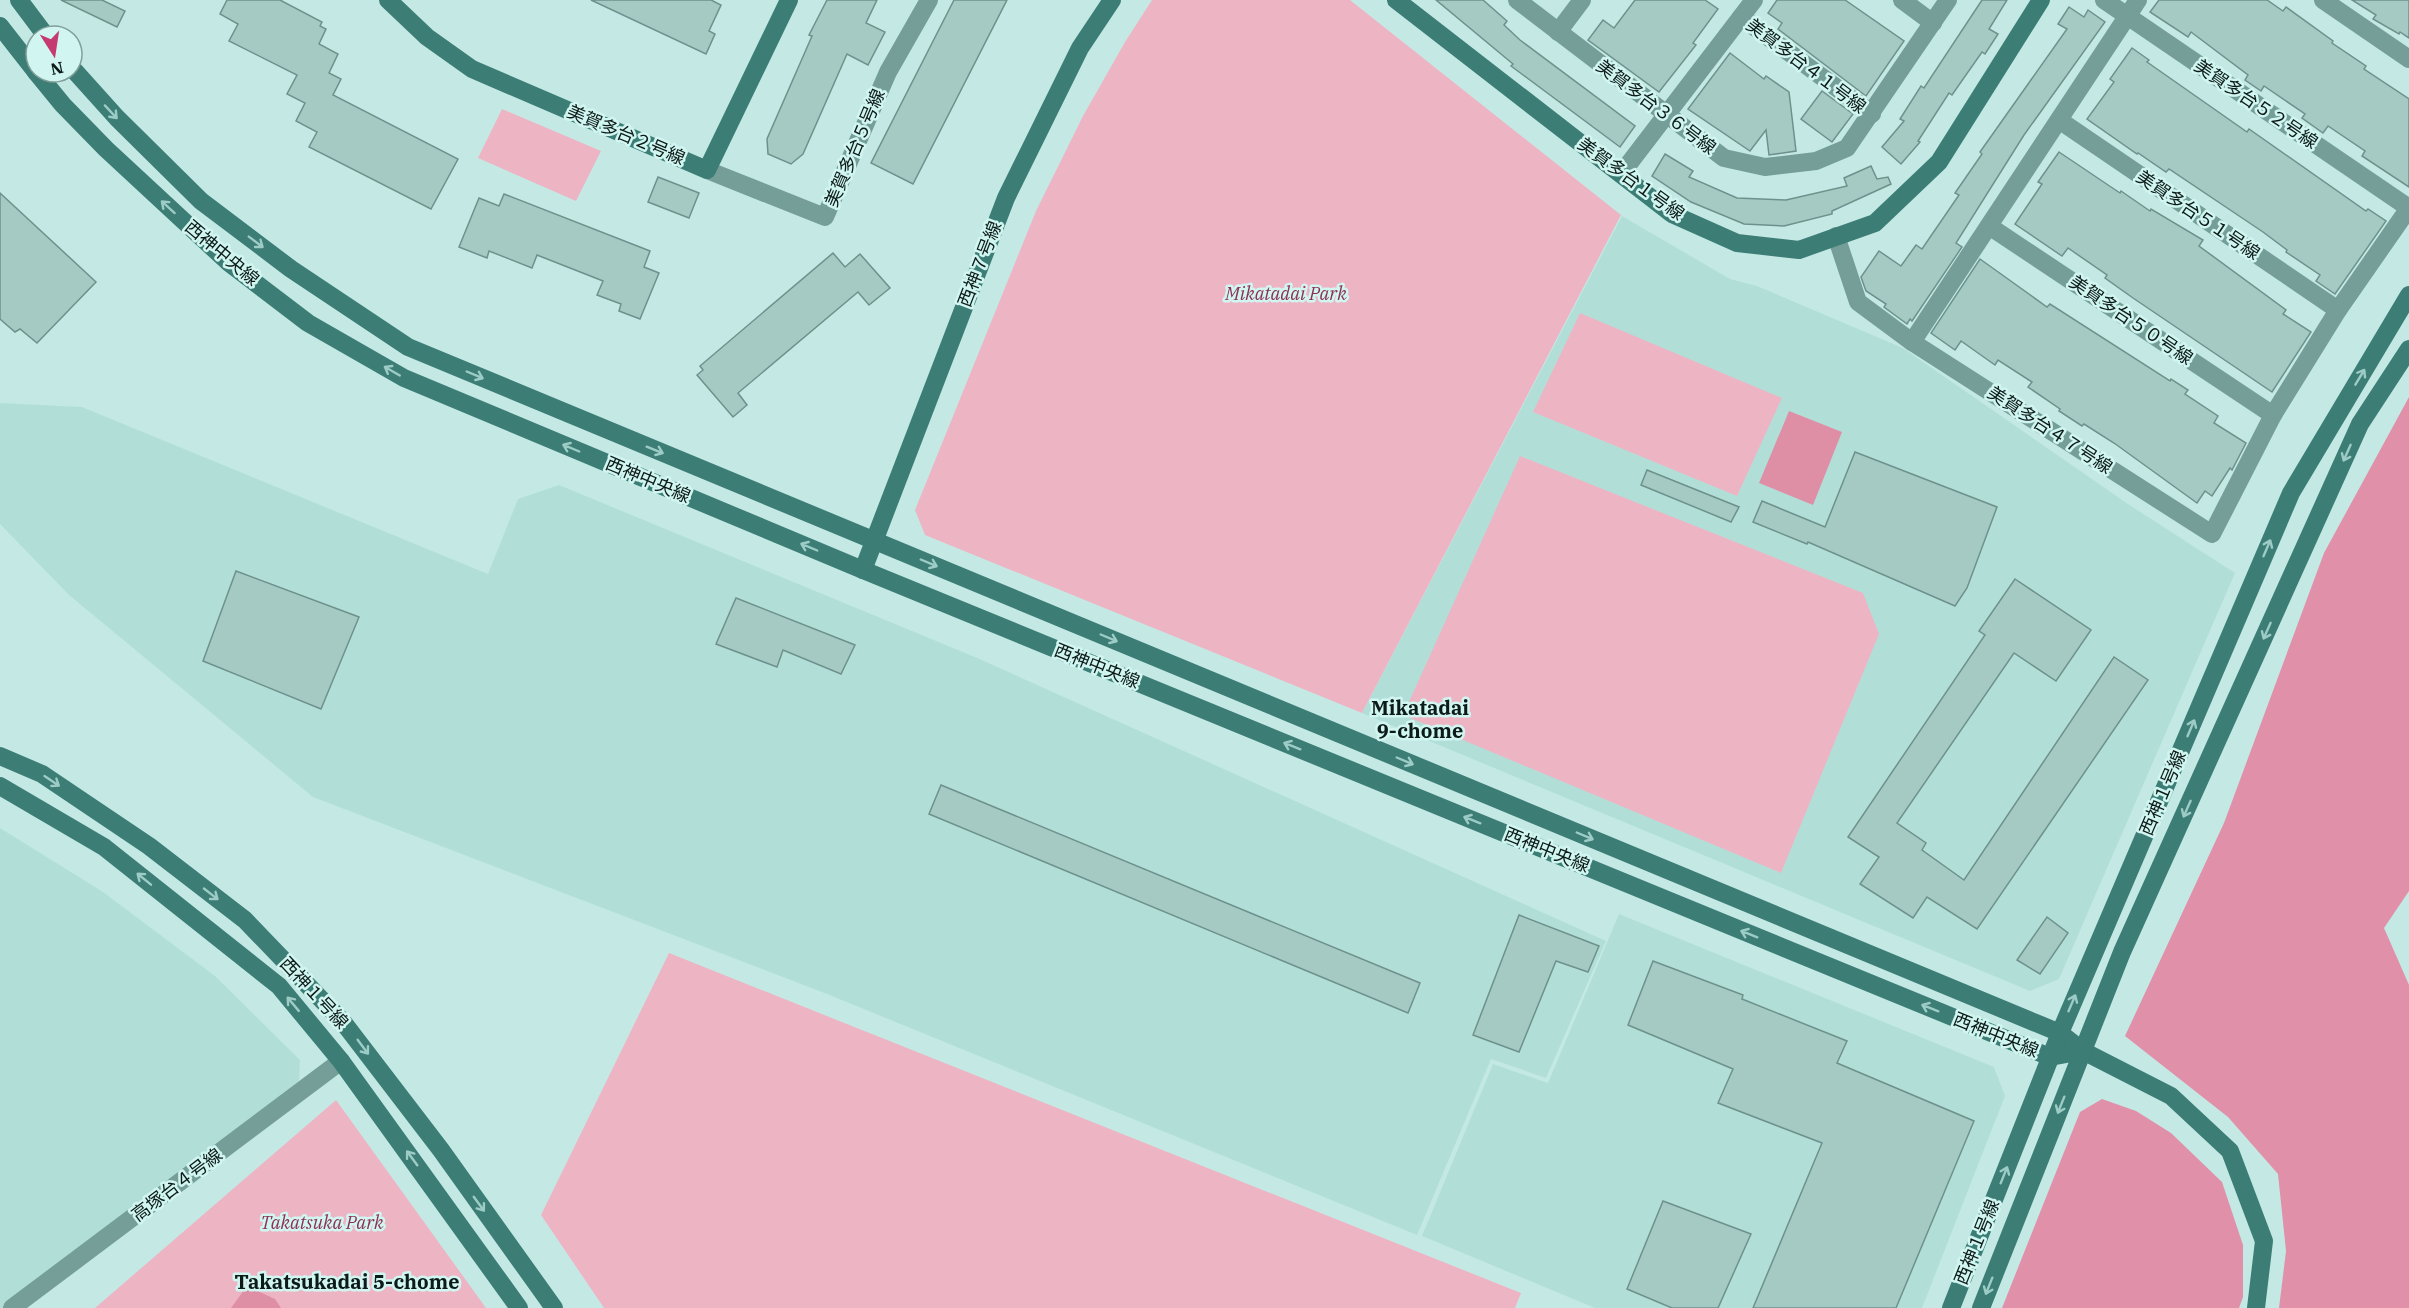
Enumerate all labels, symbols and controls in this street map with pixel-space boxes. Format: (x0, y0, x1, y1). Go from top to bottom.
street label: 美賀多台４１号線 (1742, 13, 1871, 118)
north arrow (24, 24, 84, 84)
street label: 美賀多台３６号線 (1592, 54, 1721, 159)
street label: 美賀多台５２号線 (2190, 54, 2322, 153)
text: N (49, 58, 65, 80)
street label: 美賀多台５号線 (819, 85, 890, 210)
street label: 美賀多台２号線 (564, 99, 689, 170)
one-way arrow (104, 104, 118, 119)
street label: 美賀多台１号線 (1574, 132, 1689, 225)
street label: 美賀多台５１号線 (2132, 165, 2264, 264)
one-way arrow (160, 200, 175, 214)
street label: 西神中央線 (180, 215, 264, 290)
street label: 西神７号線 (953, 218, 1006, 310)
one-way arrow (247, 236, 263, 248)
street label: 美賀多台５０号線 (2065, 270, 2197, 369)
park label: Mikatadai Park (1224, 282, 1347, 305)
one-way arrow (384, 365, 401, 377)
one-way arrow (2354, 369, 2366, 386)
one-way arrow (466, 370, 484, 381)
street label: 美賀多台４７号線 (1984, 381, 2117, 478)
one-way arrow (563, 442, 581, 453)
one-way arrow (2341, 444, 2352, 462)
one-way arrow (646, 445, 664, 456)
street label: 西神中央線 (602, 451, 694, 508)
one-way arrow (2262, 540, 2274, 558)
one-way arrow (801, 541, 819, 552)
one-way arrow (919, 558, 937, 569)
one-way arrow (2260, 621, 2272, 639)
one-way arrow (1099, 633, 1117, 644)
street label: 西神中央線 (1051, 638, 1143, 693)
district label: Mikatadai 9-chome (1371, 694, 1469, 744)
one-way arrow (2185, 719, 2197, 737)
one-way arrow (1283, 740, 1301, 751)
street label: 西神１号線 (2134, 747, 2191, 839)
one-way arrow (1395, 756, 1414, 767)
one-way arrow (44, 775, 60, 787)
one-way arrow (2180, 799, 2192, 817)
one-way arrow (1463, 814, 1482, 825)
street label: 西神中央線 (1501, 822, 1593, 877)
one-way arrow (1576, 831, 1594, 842)
one-way arrow (136, 872, 152, 885)
one-way arrow (203, 888, 219, 901)
one-way arrow (1741, 928, 1759, 939)
street label: 西神１号線 (275, 952, 353, 1033)
one-way arrow (2067, 995, 2079, 1013)
one-way arrow (287, 996, 300, 1012)
one-way arrow (1921, 1002, 1939, 1013)
street label: 西神中央線 (1950, 1007, 2042, 1062)
one-way arrow (356, 1039, 369, 1055)
one-way arrow (2055, 1095, 2066, 1114)
street label: 高塚台４号線 (127, 1143, 227, 1226)
one-way arrow (405, 1151, 418, 1167)
one-way arrow (1999, 1167, 2010, 1185)
one-way arrow (473, 1195, 485, 1211)
street label: 西神１号線 (1949, 1196, 2004, 1288)
park label: Takatsuka Park (260, 1211, 384, 1234)
district label: Takatsukadai 5-chome (235, 1268, 459, 1295)
one-way arrow (1983, 1276, 1994, 1295)

